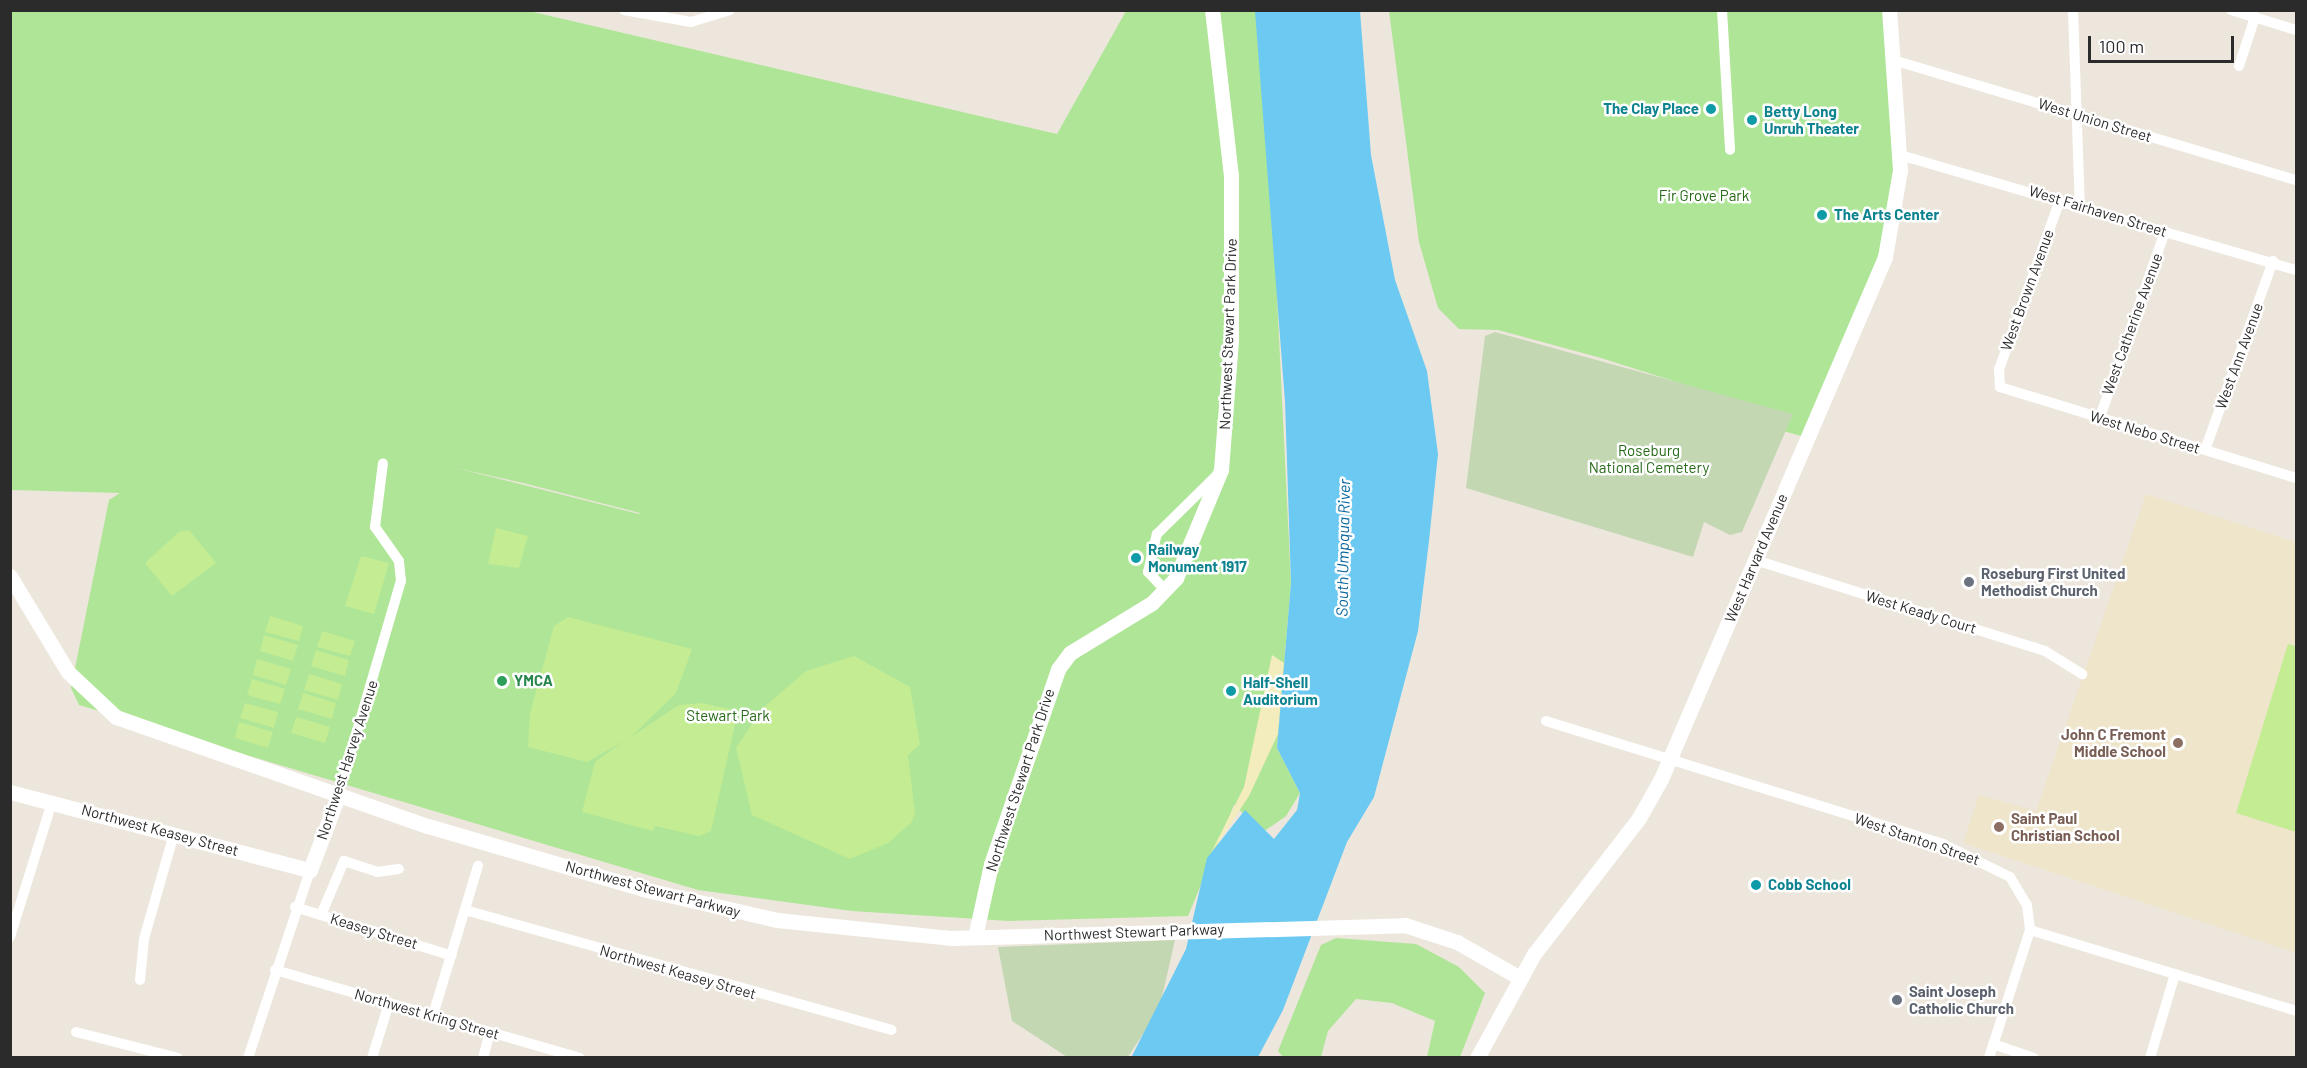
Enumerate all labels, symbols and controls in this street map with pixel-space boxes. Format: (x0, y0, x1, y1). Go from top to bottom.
scale bar (2091, 24, 2236, 62)
text: 100 m (2099, 35, 2144, 57)
street label: West Union Street (2036, 94, 2154, 146)
place label: The Clay Place (1603, 100, 1699, 118)
marker: The Clay Place (1704, 102, 1718, 116)
place label: Betty Long Unruh Theater (1764, 102, 1859, 137)
marker: Betty Long Unruh Theater (1745, 113, 1759, 127)
street label: West Fairhaven Street (2027, 181, 2169, 241)
park label: Fir Grove Park (1659, 187, 1749, 205)
place label: The Arts Center (1834, 206, 1939, 224)
marker: The Arts Center (1815, 208, 1829, 222)
street label: West Brown Avenue (1997, 227, 2057, 353)
street label: Northwest Stewart Park Drive (1216, 238, 1240, 430)
street label: West Catherine Avenue (2098, 250, 2166, 398)
street label: West Ann Avenue (2211, 300, 2267, 412)
street label: West Nebo Street (2088, 407, 2202, 457)
park label: Roseburg National Cemetery (1589, 441, 1709, 476)
water label: South Umpqua River (1332, 479, 1354, 617)
street label: West Harvard Avenue (1721, 491, 1791, 625)
place label: Railway Monument 1917 (1148, 540, 1247, 575)
marker: Railway Monument 1917 (1129, 551, 1143, 565)
place label: Roseburg First United Methodist Church (1981, 564, 2125, 599)
marker: Roseburg First United Methodist Church (1962, 575, 1976, 589)
street label: West Keady Court (1863, 587, 1979, 637)
place label: YMCA (514, 672, 553, 690)
place label: Half-Shell Auditorium (1243, 673, 1318, 708)
marker: YMCA (495, 674, 509, 688)
street label: Northwest Harvey Avenue (313, 678, 381, 842)
marker: Half-Shell Auditorium (1224, 684, 1238, 698)
street label: Northwest Stewart Park Drive (982, 686, 1058, 874)
park label: Stewart Park (686, 707, 770, 725)
place label: John C Fremont Middle School (2061, 725, 2166, 760)
marker: John C Fremont Middle School (2171, 736, 2185, 750)
street label: Northwest Keasey Street (79, 800, 241, 860)
street label: West Stanton Street (1852, 809, 1982, 869)
place label: Saint Paul Christian School (2011, 809, 2120, 844)
marker: Saint Paul Christian School (1992, 820, 2006, 834)
street label: Northwest Stewart Parkway (564, 857, 742, 921)
place label: Cobb School (1768, 876, 1851, 894)
marker: Cobb School (1749, 878, 1763, 892)
street label: Keasey Street (328, 909, 420, 953)
street label: Northwest Stewart Parkway (1044, 920, 1224, 944)
street label: Northwest Keasey Street (598, 941, 758, 1003)
place label: Saint Joseph Catholic Church (1909, 982, 2014, 1017)
street label: Northwest Kring Street (352, 985, 502, 1043)
marker: Saint Joseph Catholic Church (1890, 993, 1904, 1007)

